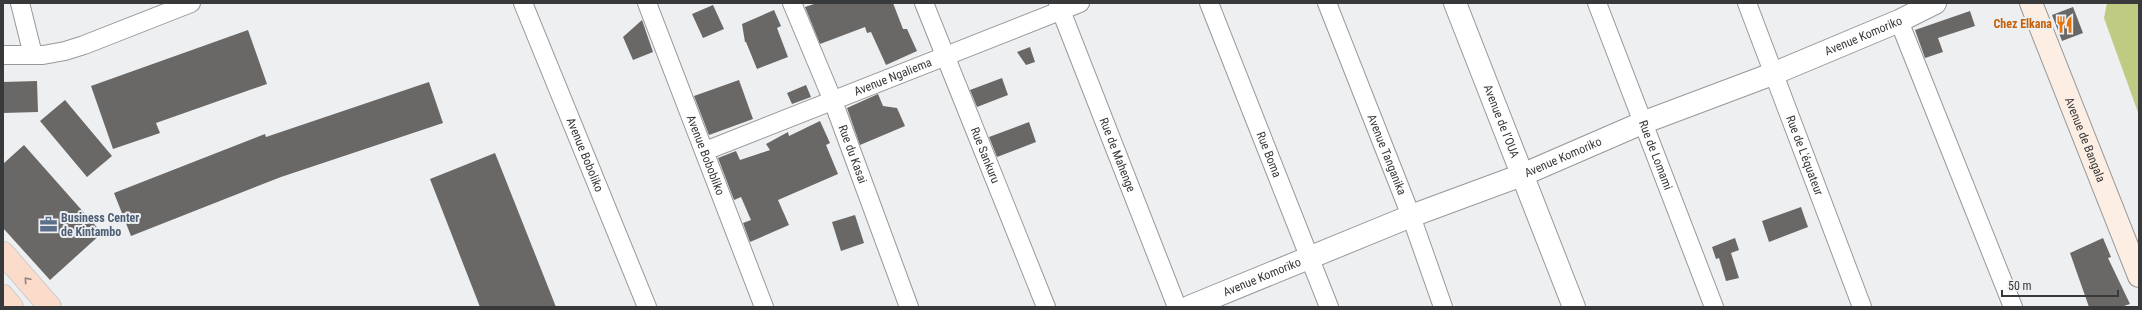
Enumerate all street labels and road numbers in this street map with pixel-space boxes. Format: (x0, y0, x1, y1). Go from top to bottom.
street label: Avenue Komoriko (1823, 13, 1904, 58)
street label: Avenue Ngaliema (852, 55, 934, 98)
street label: Avenue de l’OUA (1481, 83, 1522, 160)
street label: Avenue de Bangala (2062, 95, 2108, 184)
street label: Avenue Tanganika (1365, 112, 1409, 197)
street label: Avenue Bobobliko (684, 113, 727, 197)
street label: Rue de L'équateur (1783, 114, 1826, 198)
street label: Avenue Boboliko (564, 116, 606, 194)
street label: Rue de Mahenge (1097, 116, 1138, 194)
street label: Rue de Lomami (1636, 118, 1675, 192)
street label: Rue du Kasai (835, 123, 870, 185)
street label: Rue Sankuru (968, 125, 1003, 185)
street label: Rue Boma (1254, 130, 1284, 180)
street label: Avenue Komoriko (1522, 134, 1604, 180)
street label: Avenue Komoriko (1221, 255, 1303, 299)

